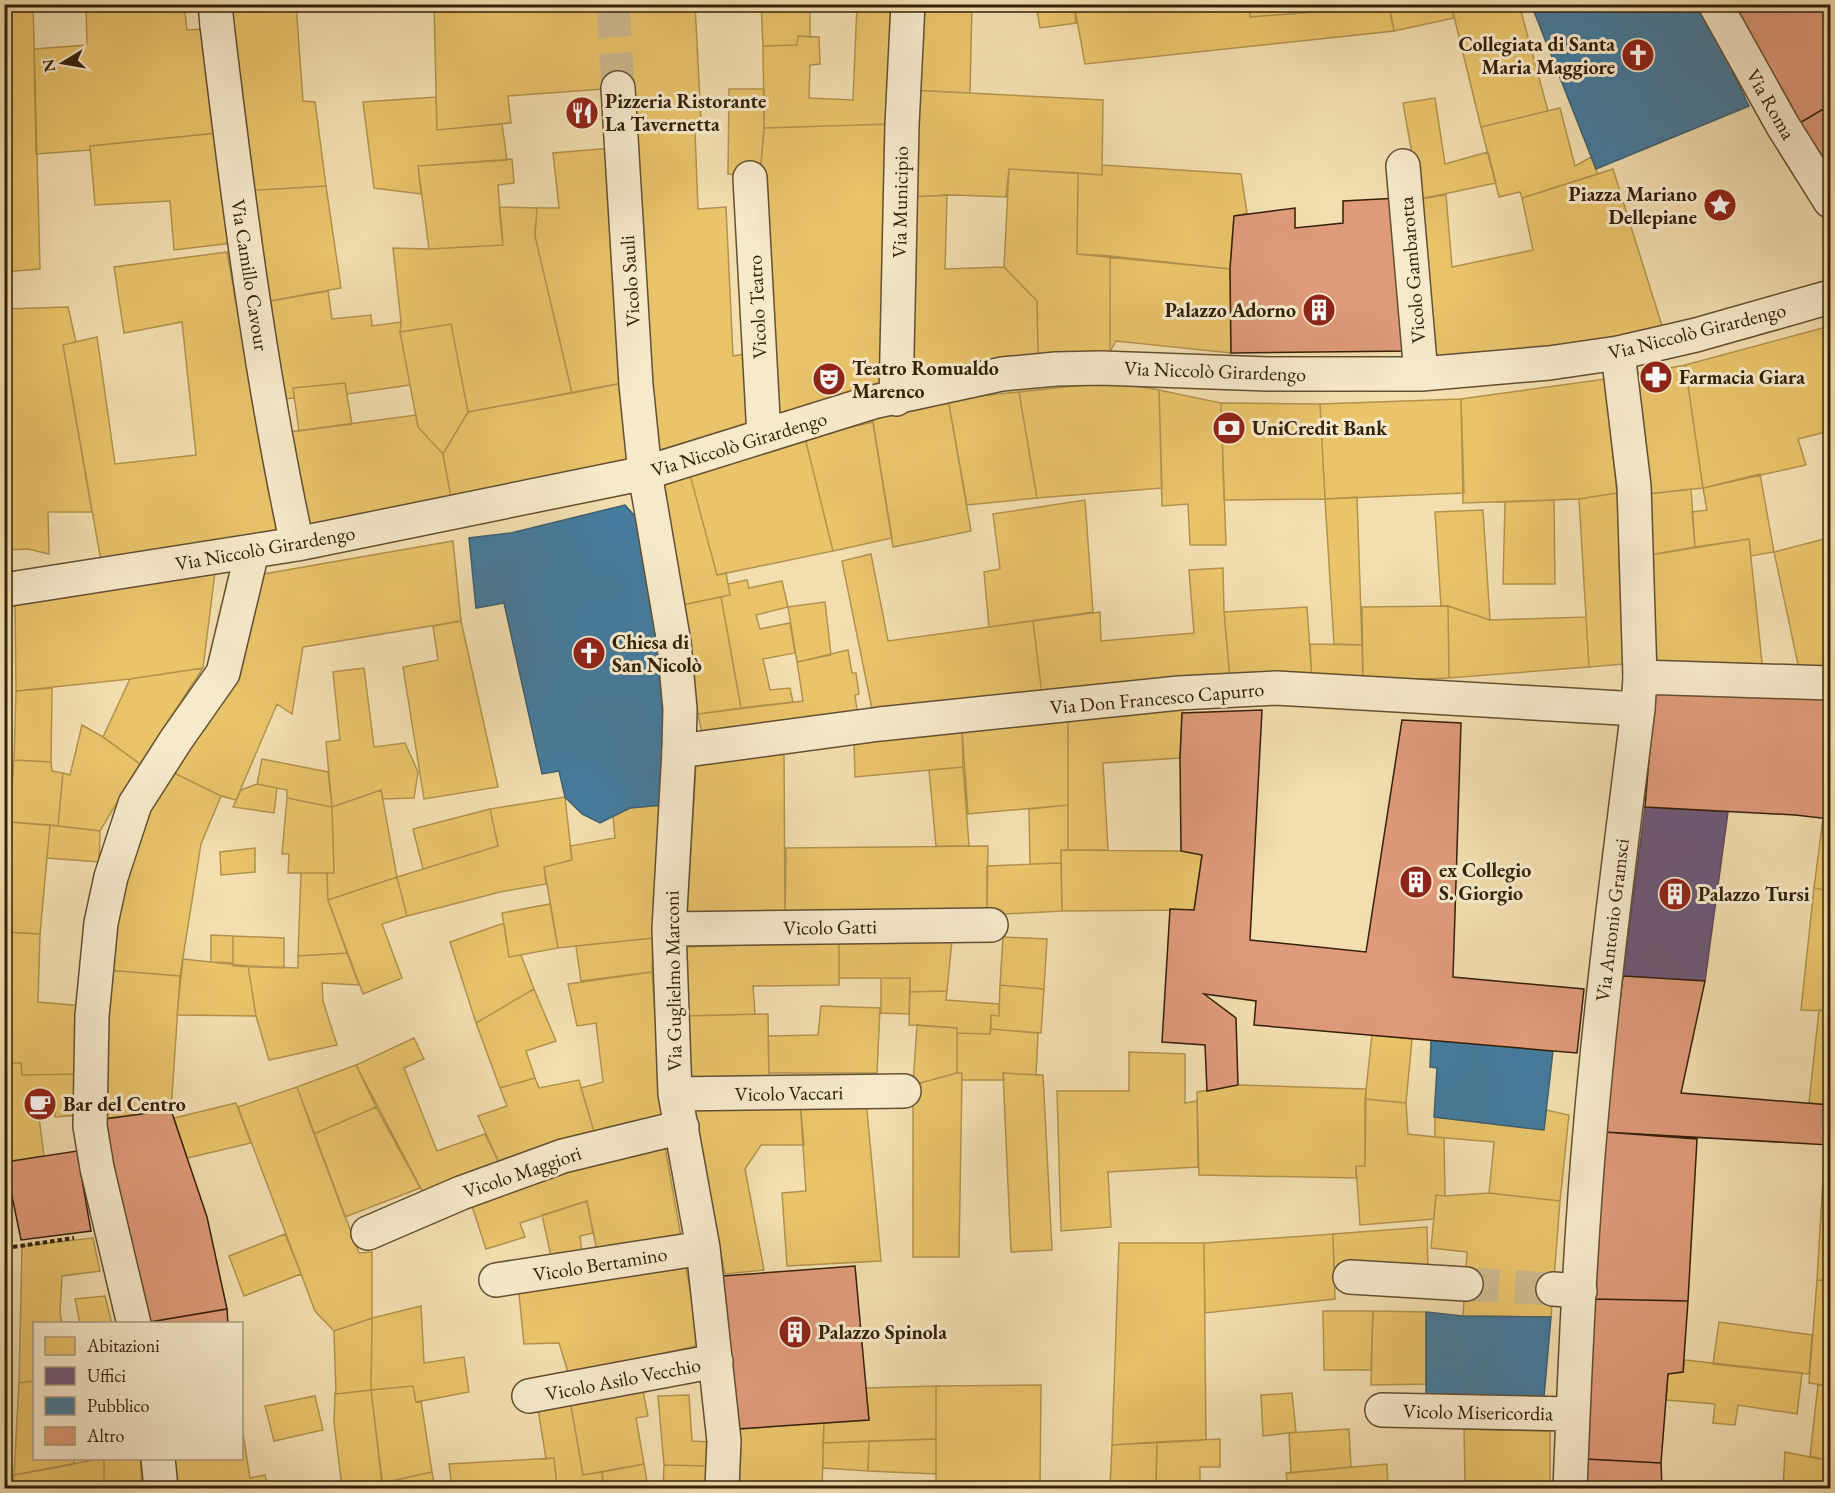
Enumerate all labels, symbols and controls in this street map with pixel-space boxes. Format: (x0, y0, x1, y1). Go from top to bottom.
place label: Collegiata di Santa Maria Maggiore (1458, 31, 1615, 80)
north arrow (33, 33, 93, 93)
church icon: Collegiata di Santa Maria Maggiore (1620, 37, 1656, 73)
text: N (37, 57, 60, 74)
street label: Via Roma (1740, 64, 1802, 144)
place label: Pizzeria Ristorante La Tavernetta (605, 88, 766, 137)
restaurant icon: Pizzeria Ristorante La Tavernetta (564, 95, 600, 131)
street label: Via Municipio (886, 146, 914, 258)
place label: Piazza Mariano Dellepiane (1569, 181, 1697, 230)
place icon: Piazza Mariano Dellepiane (1702, 187, 1738, 223)
street label: Vicolo Gambarotta (1393, 196, 1431, 344)
street label: Via Camillo Cavour (225, 197, 275, 353)
street label: Vicolo Sauli (614, 234, 646, 328)
street label: Vicolo Teatro (741, 254, 773, 360)
building icon: Palazzo Adorno (1301, 292, 1337, 328)
street label: Via Niccolò Girardengo (1605, 296, 1789, 366)
place label: Palazzo Adorno (1165, 297, 1296, 323)
place label: Teatro Romualdo Marenco (852, 355, 999, 404)
street label: Via Niccolò Girardengo (1123, 355, 1307, 387)
pharmacy icon: Farmacia Giara (1638, 359, 1674, 395)
theatre icon: Teatro Romualdo Marenco (811, 361, 847, 397)
place label: Farmacia Giara (1679, 364, 1805, 390)
street label: Via Niccolò Girardengo (648, 405, 830, 483)
bank icon: UniCredit Bank (1211, 410, 1247, 446)
place label: UniCredit Bank (1252, 415, 1388, 441)
street label: Via Niccolò Girardengo (173, 519, 357, 577)
place label: Chiesa di San Nicolò (612, 629, 702, 678)
church icon: Chiesa di San Nicolò (571, 635, 607, 671)
street label: Via Don Francesco Capurro (1049, 676, 1265, 720)
street label: Via Antonio Gramsci (1589, 837, 1635, 1003)
place label: ex Collegio S. Giorgio (1439, 857, 1531, 906)
building icon: ex Collegio S. Giorgio (1398, 864, 1434, 900)
building icon: Palazzo Tursi (1657, 876, 1693, 912)
place label: Palazzo Tursi (1698, 881, 1810, 907)
street label: Via Guglielmo Marconi (658, 890, 688, 1072)
street label: Vicolo Gatti (783, 913, 877, 941)
street label: Vicolo Vaccari (735, 1079, 844, 1107)
cafe icon: Bar del Centro (22, 1086, 58, 1122)
place label: Bar del Centro (63, 1091, 186, 1117)
street label: Vicolo Maggiori (459, 1140, 585, 1204)
street label: Vicolo Bertamino (531, 1241, 669, 1287)
building icon: Palazzo Spinola (777, 1314, 813, 1350)
place label: Palazzo Spinola (818, 1319, 947, 1345)
legend (33, 1322, 243, 1460)
text: Abitazioni (86, 1334, 160, 1357)
street label: Vicolo Asilo Vecchio (543, 1351, 703, 1407)
text: Uffici (87, 1364, 127, 1387)
text: Pubblico (87, 1394, 149, 1417)
street label: Vicolo Misericordia (1403, 1398, 1553, 1426)
text: Altro (86, 1424, 124, 1447)

